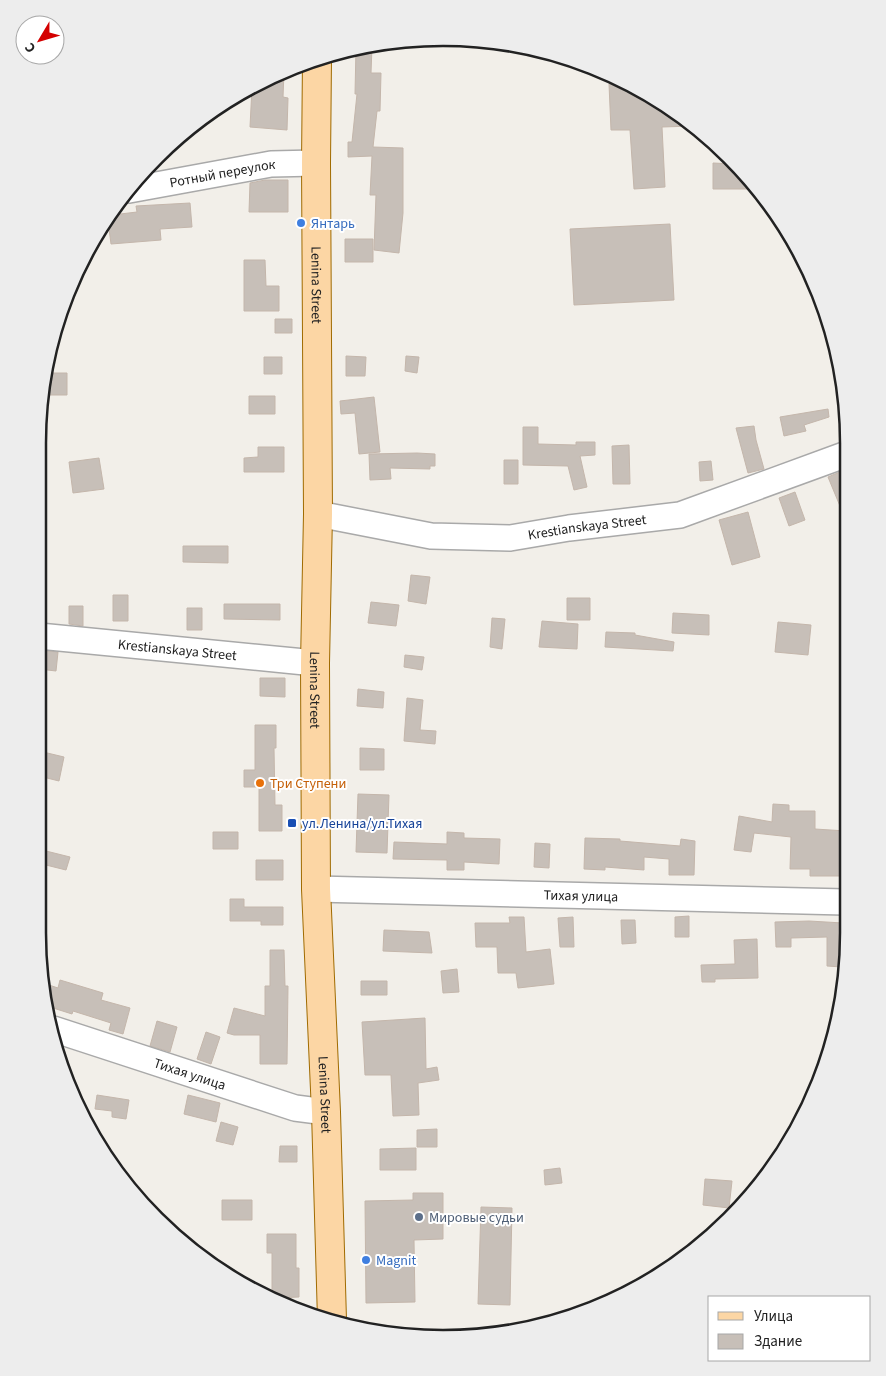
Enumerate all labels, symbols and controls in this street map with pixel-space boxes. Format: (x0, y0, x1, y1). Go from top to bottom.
north arrow (15, 15, 65, 65)
text: С (20, 38, 41, 57)
street label: Ротный переулок (168, 155, 276, 193)
place label: Янтарь (311, 214, 355, 234)
marker: Янтарь (295, 217, 307, 229)
street label: Lenina Street (305, 246, 326, 324)
street label: Krestianskaya Street (526, 510, 648, 546)
street label: Krestianskaya Street (117, 635, 238, 666)
street label: Lenina Street (304, 651, 324, 729)
place label: Три Ступени (270, 774, 346, 794)
marker: Три Ступени (254, 777, 266, 789)
place label: ул.Ленина/ул.Тихая (302, 814, 422, 834)
marker: ул.Ленина/ул.Тихая (286, 817, 298, 829)
street label: Тихая улица (543, 886, 618, 907)
street label: Тихая улица (151, 1054, 228, 1096)
street label: Lenina Street (313, 1056, 336, 1134)
place label: Мировые судьи (429, 1208, 524, 1228)
marker: Мировые судьи (413, 1211, 425, 1223)
place label: Magnit (376, 1251, 416, 1271)
marker: Magnit (360, 1254, 372, 1266)
legend (708, 1296, 871, 1361)
text: Улица (754, 1306, 793, 1327)
text: Здание (754, 1331, 802, 1352)

